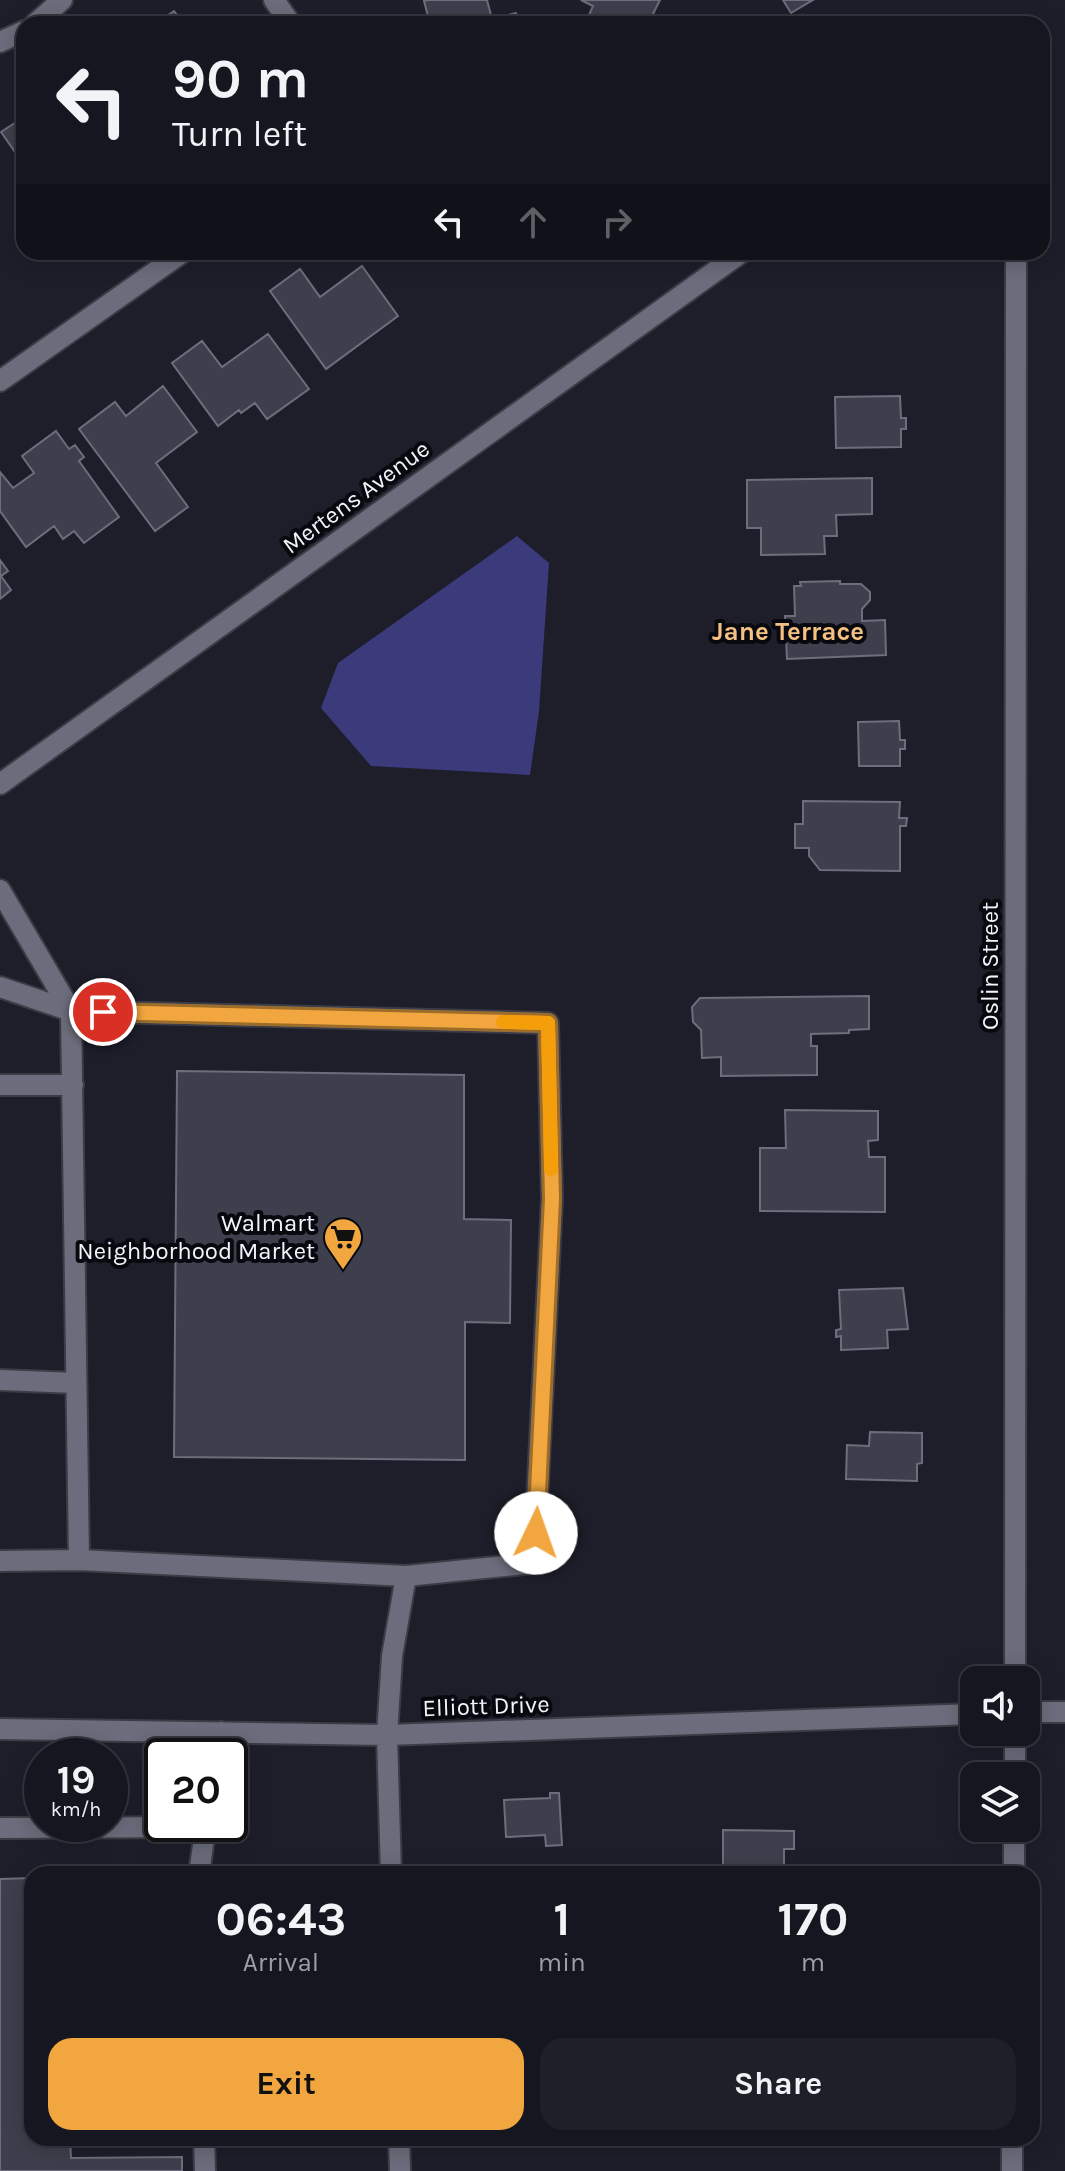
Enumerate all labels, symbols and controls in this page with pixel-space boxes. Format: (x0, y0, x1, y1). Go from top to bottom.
text: 90 m (172, 46, 309, 111)
icon: left (40, 48, 144, 152)
text: Turn left (172, 113, 307, 155)
icon: left (427, 200, 471, 244)
icon: ahead (511, 200, 555, 244)
icon: right (595, 200, 639, 244)
street label: Mertens Avenue (277, 434, 435, 560)
district label: Jane Terrace (712, 616, 864, 647)
street label: Oslin Street (976, 902, 1004, 1030)
pin (69, 978, 137, 1046)
icon: arrive (81, 990, 125, 1034)
place label: Walmart Neighborhood Market (77, 1209, 315, 1265)
supermarket icon: Walmart Neighborhood Market (322, 1216, 364, 1271)
position arrow (494, 1491, 578, 1575)
map controls (960, 1666, 1040, 1842)
button: sound (960, 1666, 1040, 1746)
street label: Elliott Drive (422, 1690, 550, 1722)
speed limit sign: 20 (144, 1738, 248, 1842)
text: 19 (57, 1756, 95, 1803)
button: layers (960, 1762, 1040, 1842)
text: km/h (51, 1798, 101, 1821)
text: 06:43 (216, 1891, 346, 1947)
text: 1 (553, 1891, 570, 1947)
text: 170 (777, 1891, 848, 1947)
text: Arrival (243, 1947, 319, 1978)
text: min (538, 1947, 586, 1978)
text: m (801, 1947, 825, 1978)
button: Exit (48, 2038, 524, 2130)
button: Share (540, 2038, 1016, 2130)

